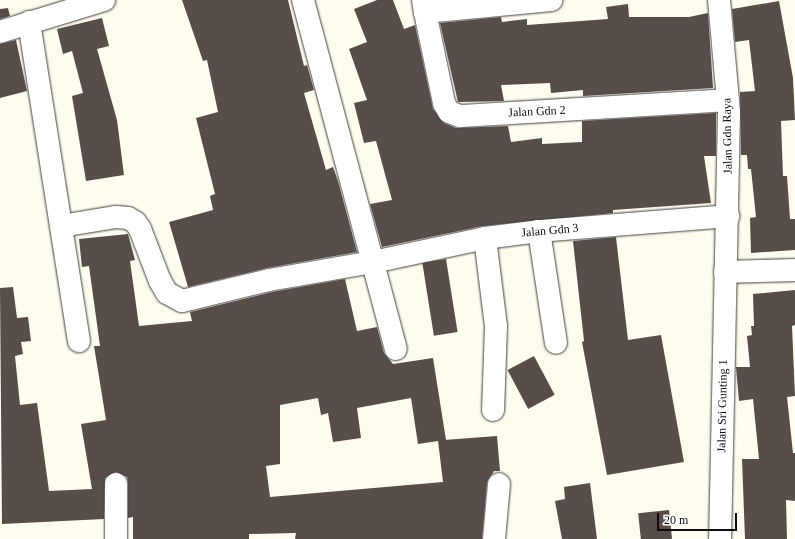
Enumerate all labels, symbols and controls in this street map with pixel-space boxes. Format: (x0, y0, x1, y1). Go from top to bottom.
street label: Jalan Gdn Raya (720, 98, 736, 174)
street label: Jalan Gdn 2 (508, 103, 566, 121)
street label: Jalan Gdn 3 (521, 221, 579, 241)
street label: Jalan Sri Gunting 1 (715, 359, 731, 453)
scale bar (659, 505, 739, 531)
text: 20 m (664, 513, 688, 527)

